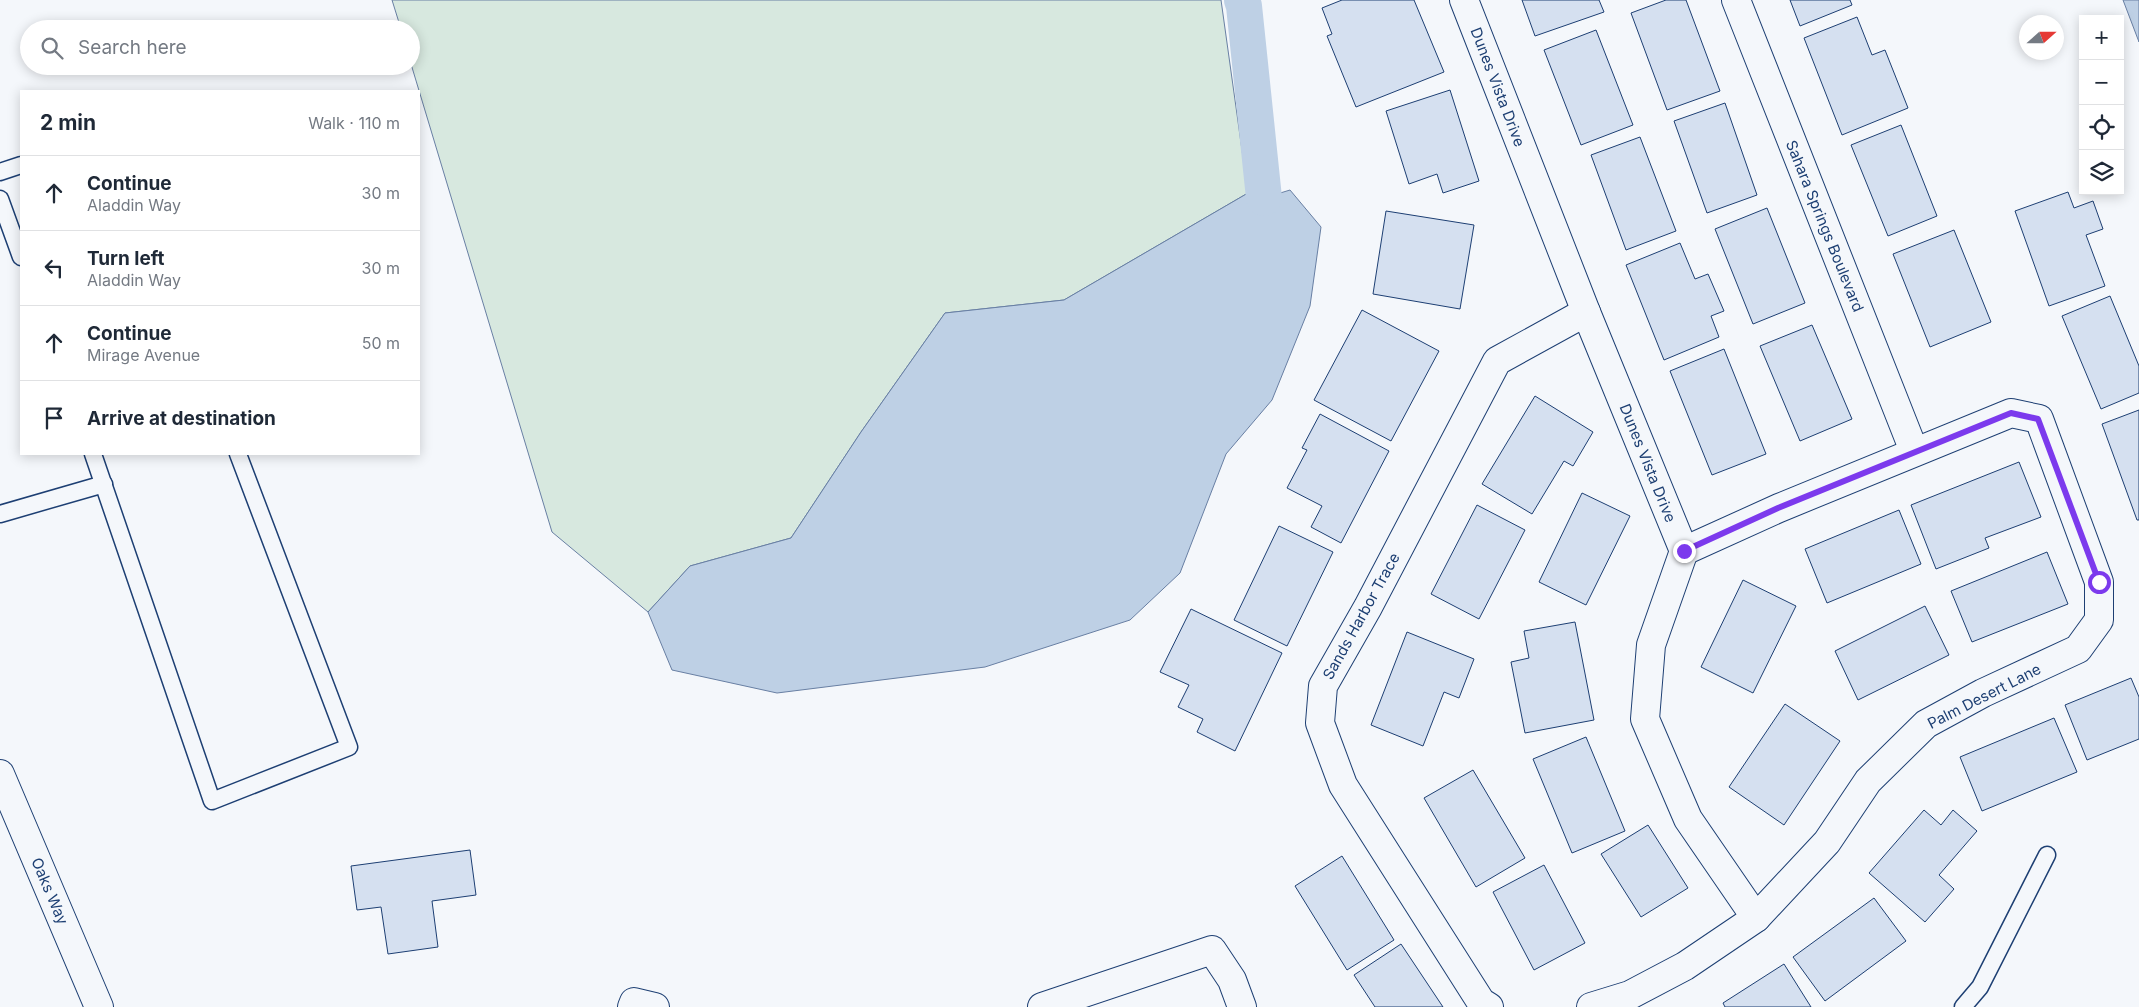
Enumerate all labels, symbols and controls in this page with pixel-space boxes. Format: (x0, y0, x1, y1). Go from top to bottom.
north arrow (2019, 15, 2064, 60)
map controls (2079, 15, 2124, 195)
button: + (2079, 15, 2124, 60)
search box (20, 20, 420, 75)
street label: Dunes Vista Drive (1467, 25, 1529, 149)
icon: search (38, 34, 66, 62)
text: Search here (78, 36, 187, 59)
button: − (2079, 60, 2124, 105)
button: locate (2079, 105, 2124, 150)
text: 2 min (40, 110, 96, 135)
text: Walk · 110 m (308, 113, 400, 133)
street label: Sahara Springs Boulevard (1782, 137, 1868, 315)
button: layers (2079, 150, 2124, 195)
text: Continue (87, 172, 172, 195)
icon: ahead (40, 179, 68, 207)
text: 30 m (362, 183, 400, 203)
text: Aladdin Way (87, 195, 181, 215)
text: Turn left (87, 247, 165, 270)
icon: left (40, 254, 68, 282)
text: 30 m (362, 258, 400, 278)
text: Aladdin Way (87, 270, 181, 290)
text: Continue (87, 322, 172, 345)
icon: ahead (40, 329, 68, 357)
text: 50 m (362, 333, 400, 353)
text: Mirage Avenue (87, 345, 200, 365)
street label: Dunes Vista Drive (1616, 401, 1680, 525)
icon: arrive (40, 404, 68, 432)
text: Arrive at destination (87, 407, 276, 430)
route end (1673, 540, 1696, 563)
street label: Sands Harbor Trace (1318, 549, 1404, 683)
route start (2088, 571, 2111, 594)
street label: Palm Desert Lane (1924, 659, 2044, 733)
street label: Oaks Way (27, 855, 73, 928)

